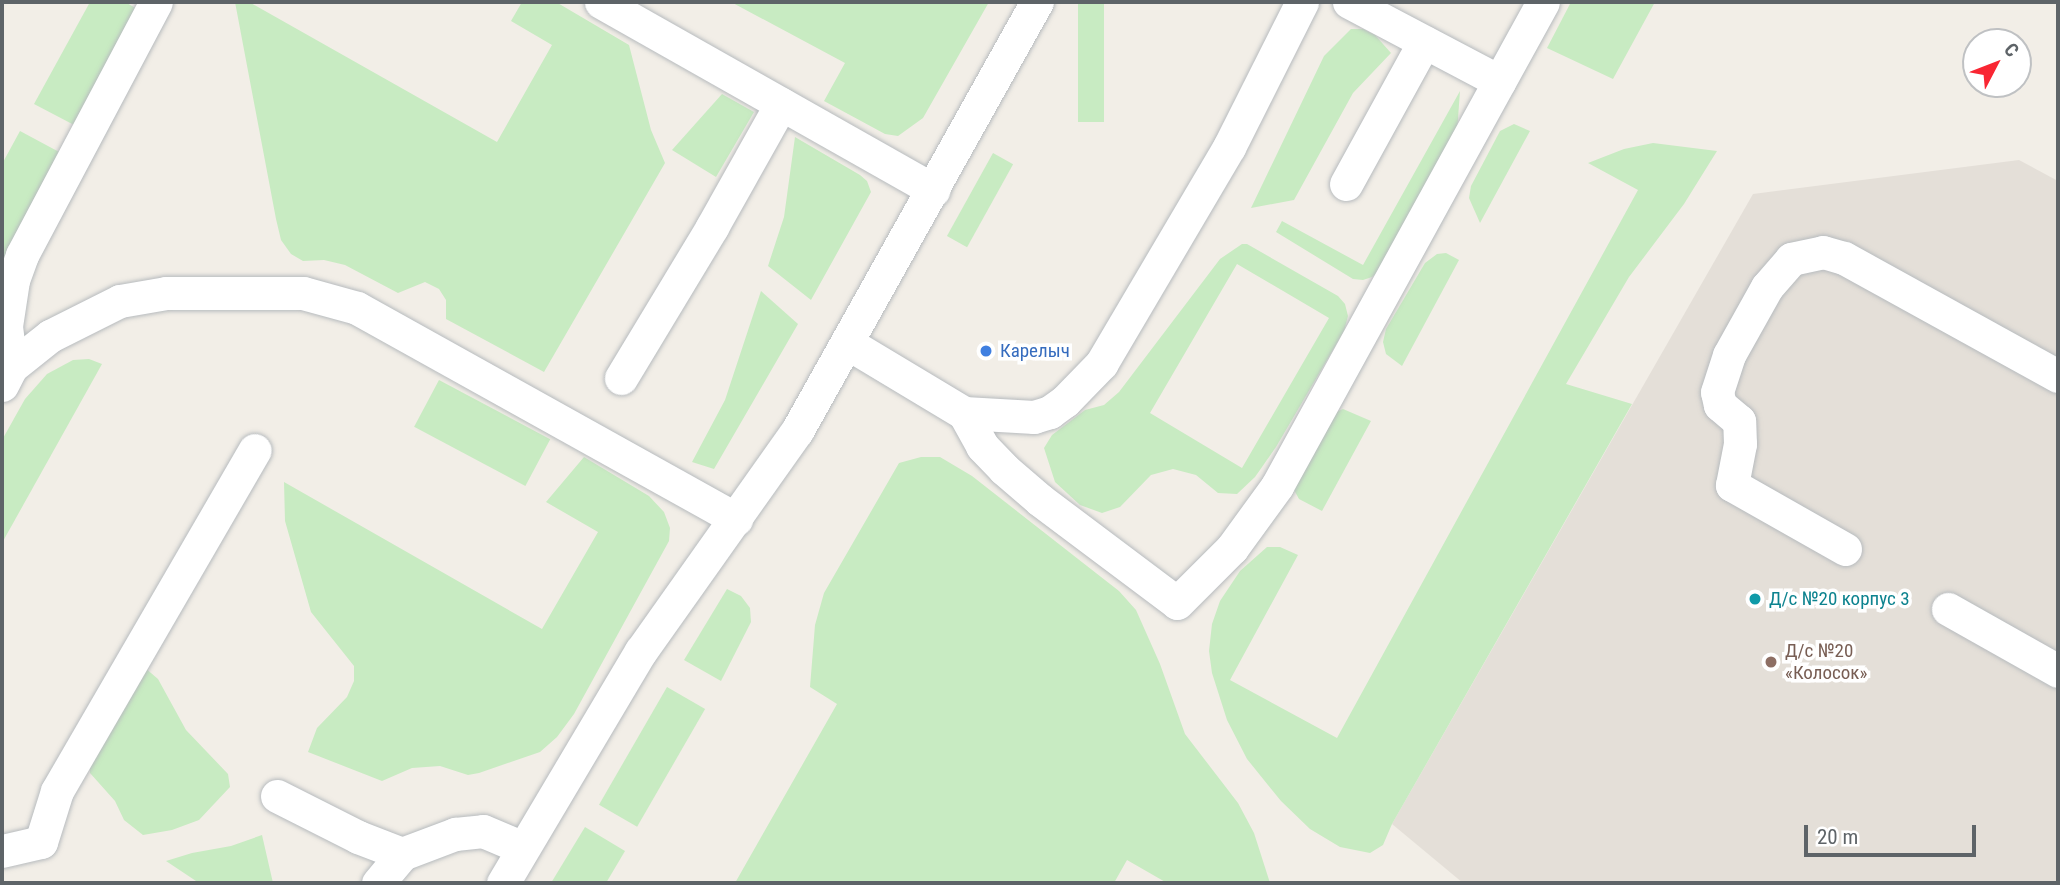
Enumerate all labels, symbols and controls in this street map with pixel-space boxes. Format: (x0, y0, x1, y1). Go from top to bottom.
north arrow (1962, 28, 2032, 98)
text: С (1999, 38, 2024, 62)
place label: Карелыч (1000, 340, 1070, 362)
marker: Карелыч (978, 343, 994, 359)
place label: Д/с №20 корпус 3 (1769, 588, 1910, 610)
marker: Д/с №20 корпус 3 (1747, 591, 1763, 607)
place label: Д/с №20 «Колосок» (1785, 640, 1867, 684)
marker: Д/с №20 «Колосок» (1763, 654, 1779, 670)
scale bar (1808, 812, 1980, 856)
text: 20 m (1817, 825, 1858, 849)

